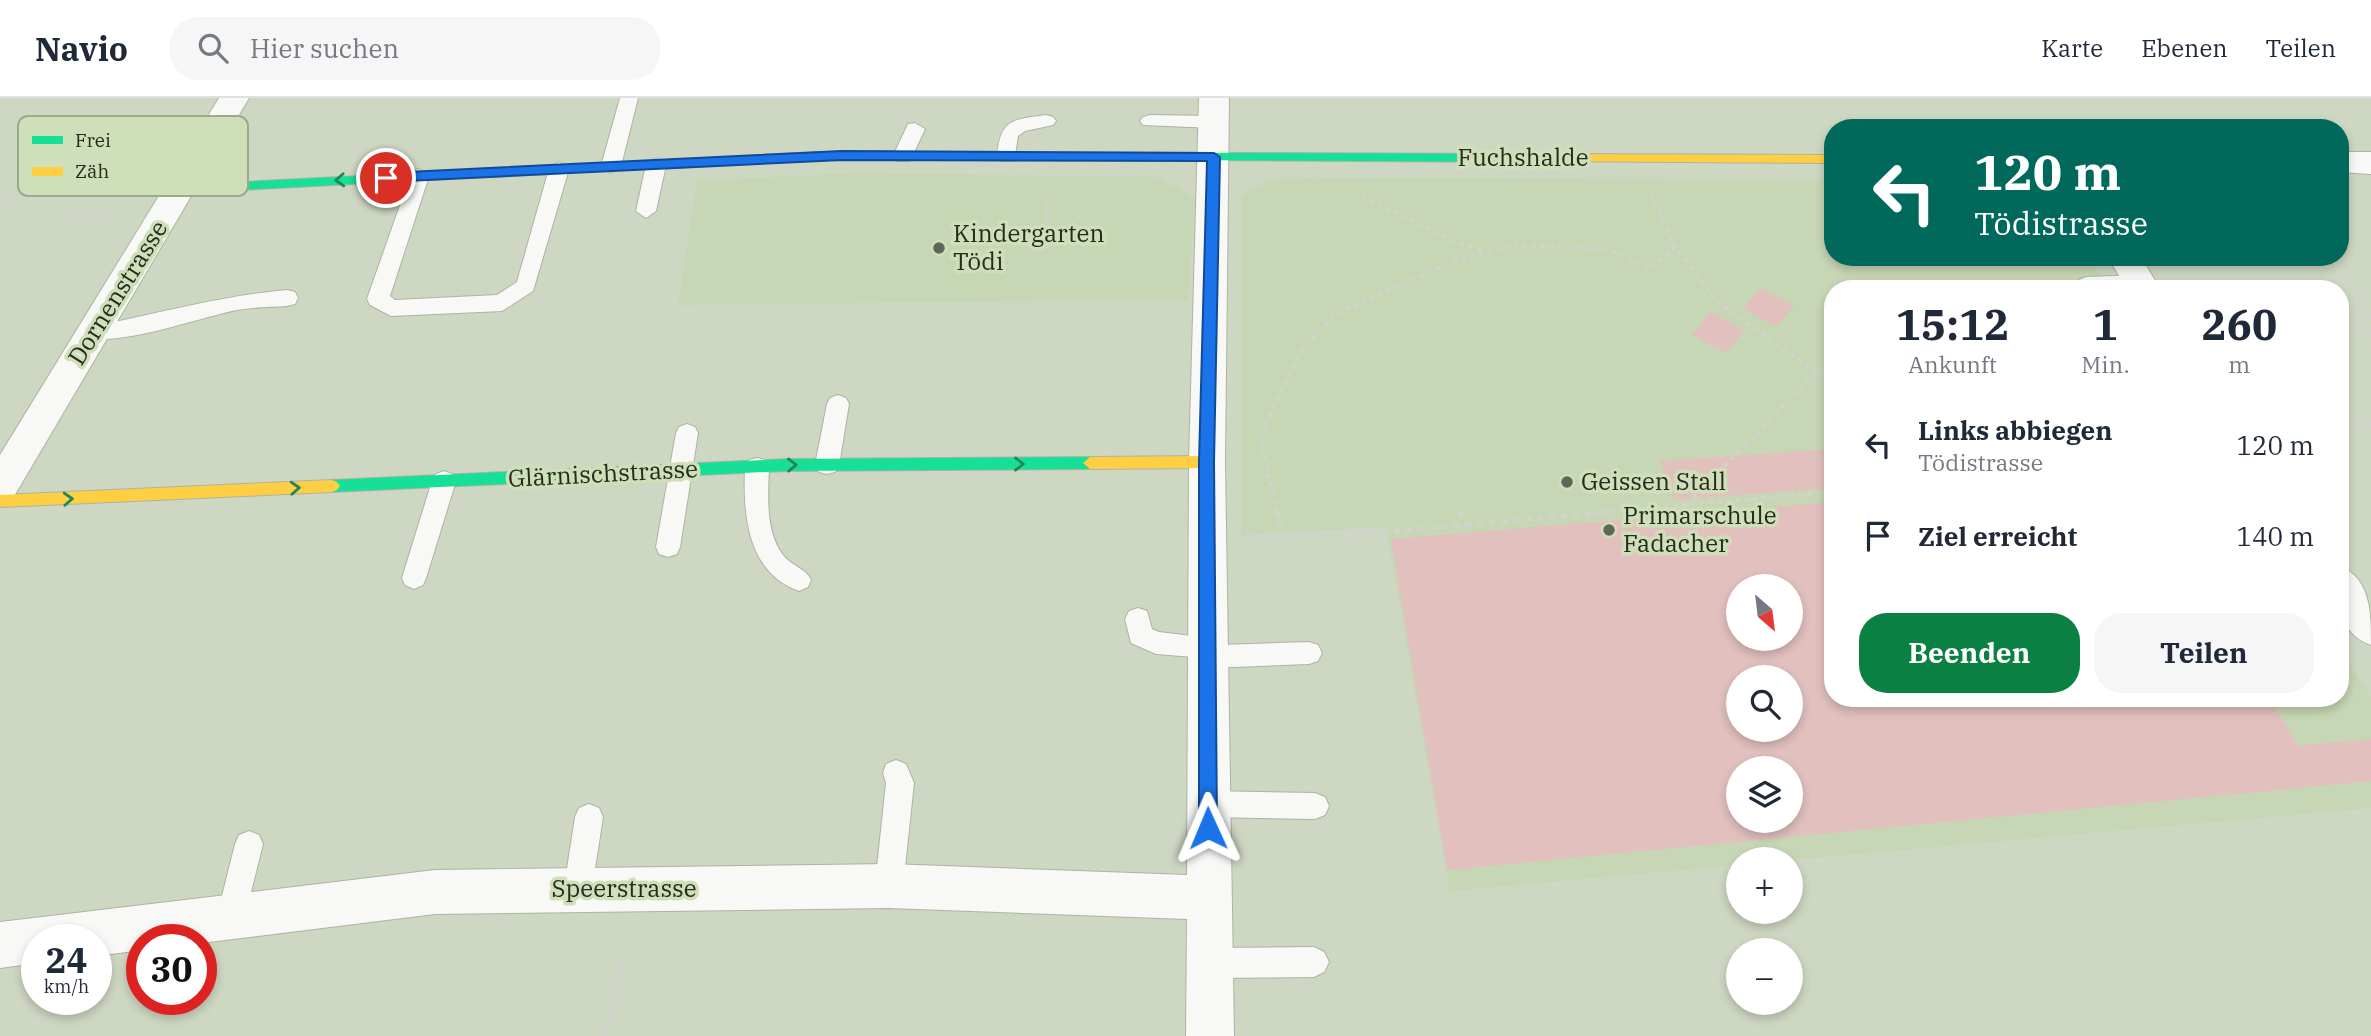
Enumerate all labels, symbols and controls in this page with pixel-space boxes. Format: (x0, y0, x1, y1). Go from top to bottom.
search box (170, 17, 660, 80)
text: Navio (35, 27, 128, 70)
icon: search (194, 29, 232, 67)
text: Hier suchen (250, 31, 399, 65)
text: Karte (2041, 32, 2103, 64)
text: Ebenen (2141, 32, 2228, 64)
text: Teilen (2266, 32, 2336, 64)
legend (18, 116, 248, 196)
text: Frei (75, 128, 111, 152)
text: 120 m (1974, 140, 2121, 203)
street label: Fuchshalde (1457, 141, 1589, 173)
icon: left (1859, 147, 1950, 238)
pin (356, 148, 416, 208)
text: Zäh (75, 159, 109, 183)
icon: arrive (367, 159, 405, 197)
one-way arrow (334, 173, 345, 188)
text: Tödistrasse (1974, 202, 2148, 244)
street label: Dornenstrasse (60, 214, 174, 371)
place label: Kindergarten Tödi (953, 217, 1105, 277)
marker: Kindergarten Tödi (931, 240, 947, 256)
text: 15:12 (1896, 297, 2009, 352)
text: 1 (2093, 297, 2118, 352)
text: 260 (2202, 297, 2277, 352)
text: Ankunft (1908, 349, 1997, 379)
text: Min. (2081, 349, 2130, 379)
text: m (2228, 349, 2250, 379)
text: Links abbiegen (1918, 413, 2113, 447)
icon: left (1859, 426, 1897, 464)
text: 120 m (2236, 428, 2314, 462)
text: Tödistrasse (1918, 447, 2043, 477)
street label: Glärnischstrasse (507, 452, 699, 494)
one-way arrow (1014, 456, 1025, 471)
one-way arrow (787, 458, 798, 473)
place label: Geissen Stall (1581, 465, 1726, 497)
marker: Geissen Stall (1559, 474, 1575, 490)
one-way arrow (290, 481, 301, 496)
one-way arrow (63, 492, 74, 507)
place label: Primarschule Fadacher (1623, 499, 1777, 559)
icon: arrive (1859, 517, 1897, 555)
text: Ziel erreicht (1918, 519, 2077, 553)
text: 140 m (2236, 519, 2314, 553)
marker: Primarschule Fadacher (1601, 522, 1617, 538)
north arrow (1726, 574, 1802, 651)
map controls (1726, 574, 1803, 1015)
button: Beenden (1859, 613, 2080, 693)
button: Teilen (2094, 613, 2314, 693)
button: search (1726, 665, 1803, 742)
button: layers (1726, 756, 1803, 833)
position arrow (1171, 791, 1245, 865)
button: + (1726, 847, 1803, 924)
street label: Speerstrasse (551, 872, 697, 904)
speed limit sign: 30 (126, 924, 217, 1015)
text: 24 (45, 937, 88, 983)
button: − (1726, 938, 1803, 1015)
text: km/h (44, 975, 89, 998)

